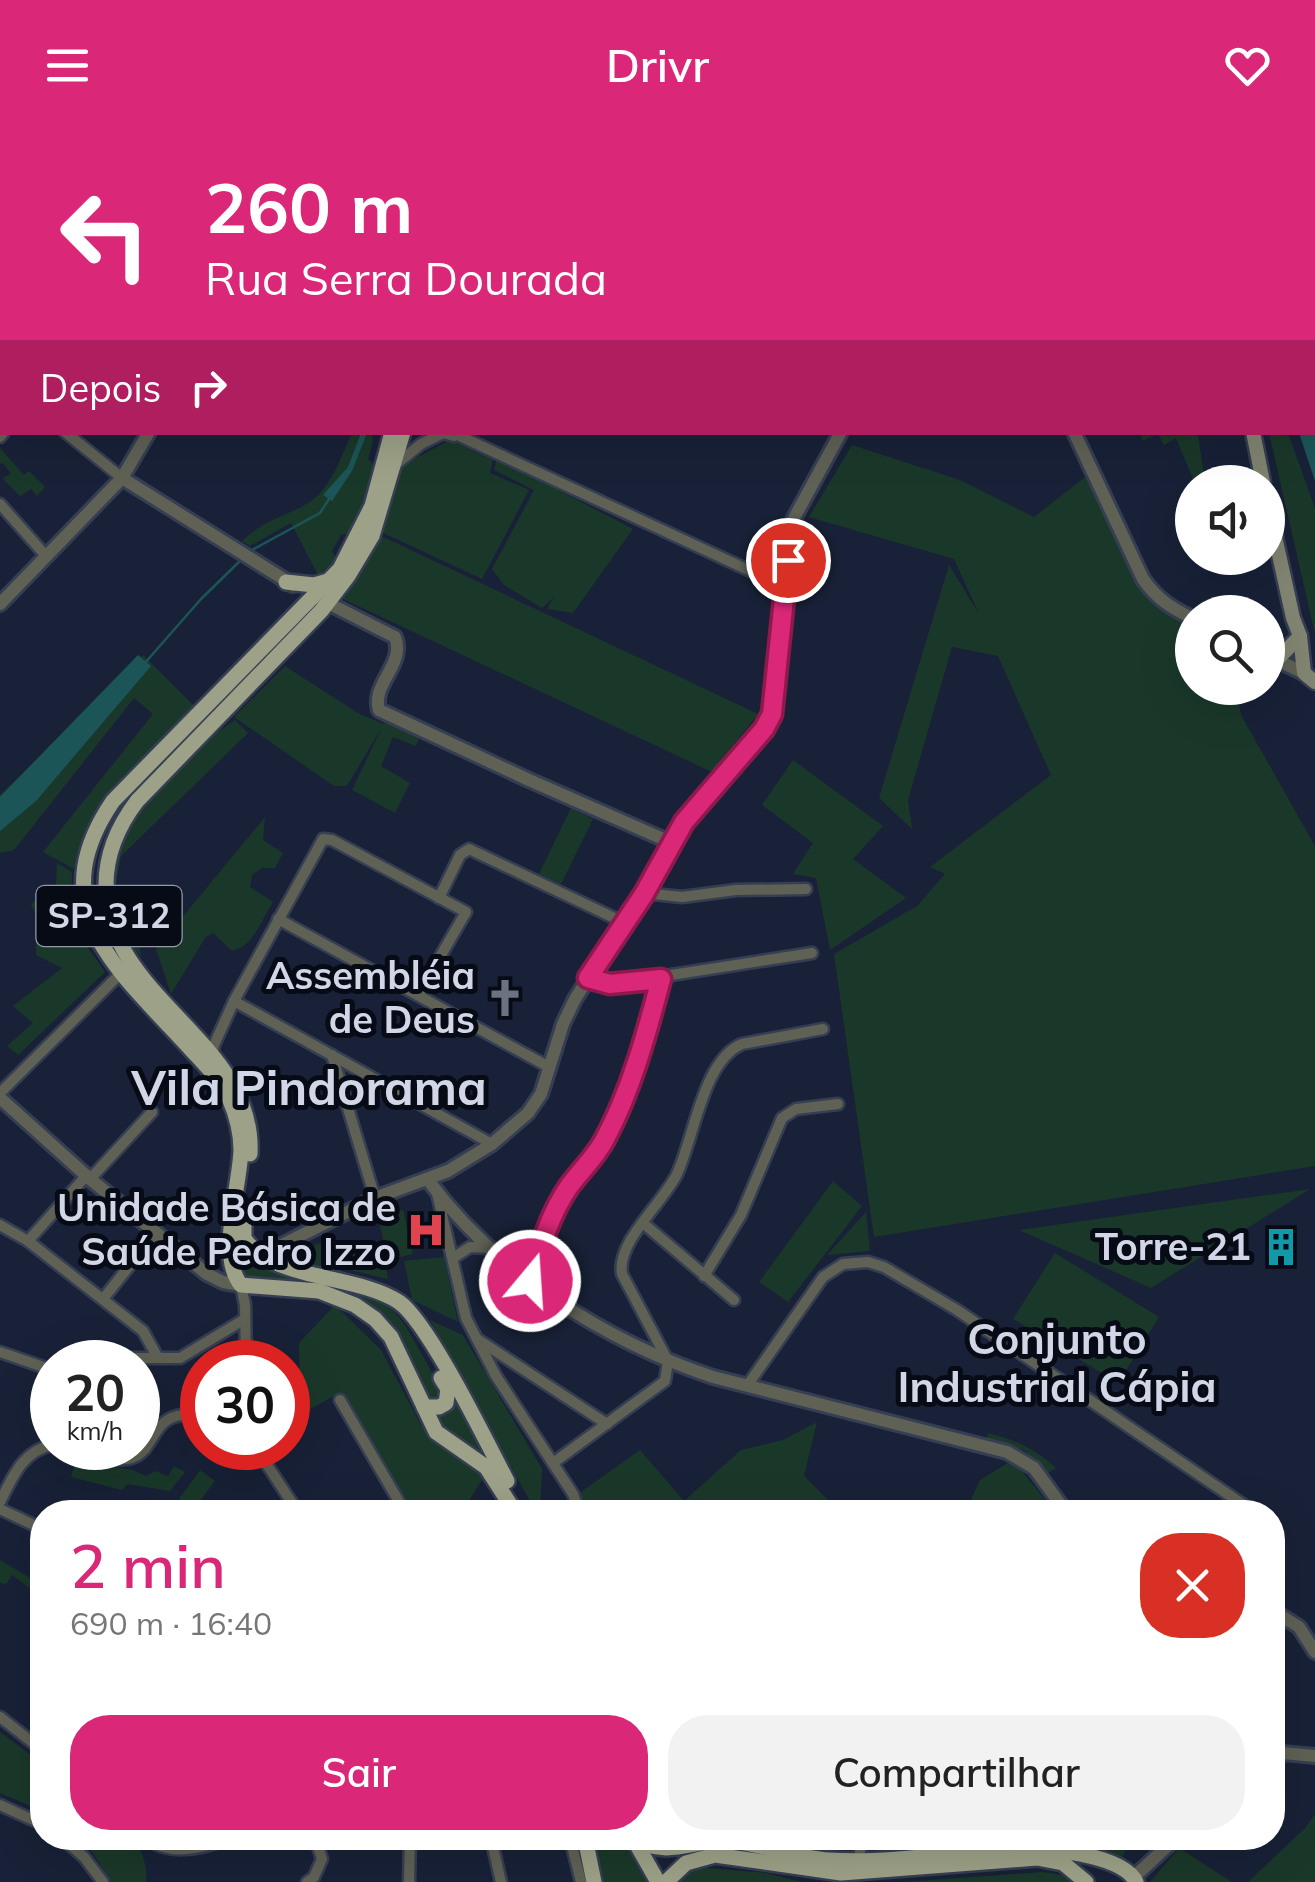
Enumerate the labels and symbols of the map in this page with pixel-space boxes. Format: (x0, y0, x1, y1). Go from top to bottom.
pin (746, 518, 831, 603)
road number: SP-312 (36, 886, 182, 946)
place label: Assembléia de Deus (266, 951, 475, 1043)
church icon: Assembléia de Deus (484, 977, 526, 1019)
district label: Vila Pindorama (130, 1057, 487, 1117)
place label: Unidade Básica de Saúde Pedro Izzo (57, 1183, 396, 1275)
hospital icon: Unidade Básica de Saúde Pedro Izzo (405, 1209, 447, 1251)
place label: Torre-21 (1095, 1222, 1251, 1270)
building icon: Torre-21 (1260, 1226, 1302, 1268)
position arrow (478, 1229, 582, 1333)
district label: Conjunto Industrial Cápia (898, 1312, 1216, 1413)
speed limit sign: 30 (180, 1340, 310, 1470)

